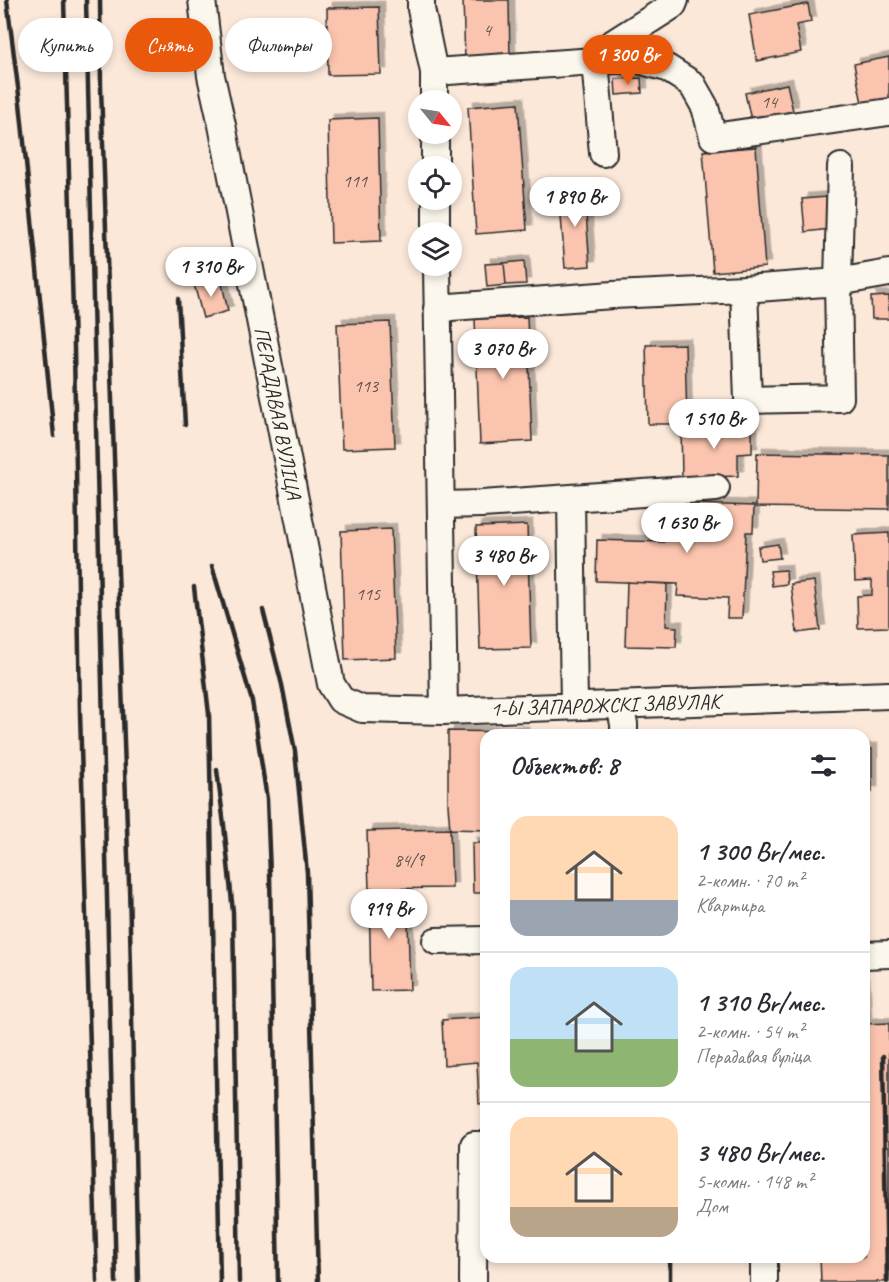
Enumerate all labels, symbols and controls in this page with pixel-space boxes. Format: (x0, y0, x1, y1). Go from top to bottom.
chip: Купить (18, 18, 113, 72)
chip: Снять (125, 18, 213, 72)
chip: Фильтры (225, 18, 332, 72)
house number: 4 (483, 19, 493, 41)
pin: 1 300 Br (566, 35, 690, 86)
text: 1 300 Br (596, 42, 660, 67)
north arrow (408, 90, 462, 144)
map controls (408, 90, 462, 276)
house number: 14 (761, 91, 779, 113)
button: locate (408, 156, 462, 210)
house number: 111 (343, 170, 368, 192)
pin: 1 890 Br (513, 177, 637, 228)
text: 1 890 Br (543, 184, 607, 209)
button: layers (408, 222, 462, 276)
pin: 1 310 Br (149, 247, 273, 298)
text: 1 310 Br (179, 254, 243, 279)
street label: ПЕРАДАВАЯ ВУЛІЦА (249, 325, 308, 503)
pin: 3 070 Br (441, 329, 565, 380)
text: 3 070 Br (471, 336, 535, 361)
house number: 113 (354, 375, 380, 397)
pin: 1 510 Br (652, 399, 776, 450)
text: 1 510 Br (682, 406, 746, 431)
pin: 1 630 Br (625, 503, 749, 554)
text: 1 630 Br (655, 510, 719, 535)
pin: 3 480 Br (442, 536, 566, 587)
text: 3 480 Br (472, 543, 536, 568)
house number: 115 (356, 583, 381, 605)
street label: 1-Ы ЗАПАРОЖСКІ ЗАВУЛАК (490, 688, 725, 722)
text: Объектов: 8 (510, 749, 619, 782)
icon: filters (807, 749, 840, 782)
text: 1 300 Br/мес. (696, 835, 825, 868)
icon: home (558, 840, 630, 912)
house number: 84/9 (394, 849, 426, 871)
text: 2-комн. · 70 m² (696, 868, 804, 893)
pin: 919 Br (340, 889, 438, 940)
text: Квартира (696, 893, 764, 918)
text: 919 Br (364, 896, 414, 921)
text: 1 310 Br/мес. (696, 986, 825, 1019)
icon: home (558, 991, 630, 1063)
text: 2-комн. · 54 m² (696, 1019, 804, 1044)
text: Перадавая вуліца (696, 1044, 810, 1069)
text: 3 480 Br/мес. (696, 1136, 825, 1169)
icon: home (558, 1141, 630, 1213)
text: 5-комн. · 148 m² (696, 1169, 813, 1194)
text: Дом (696, 1194, 728, 1219)

